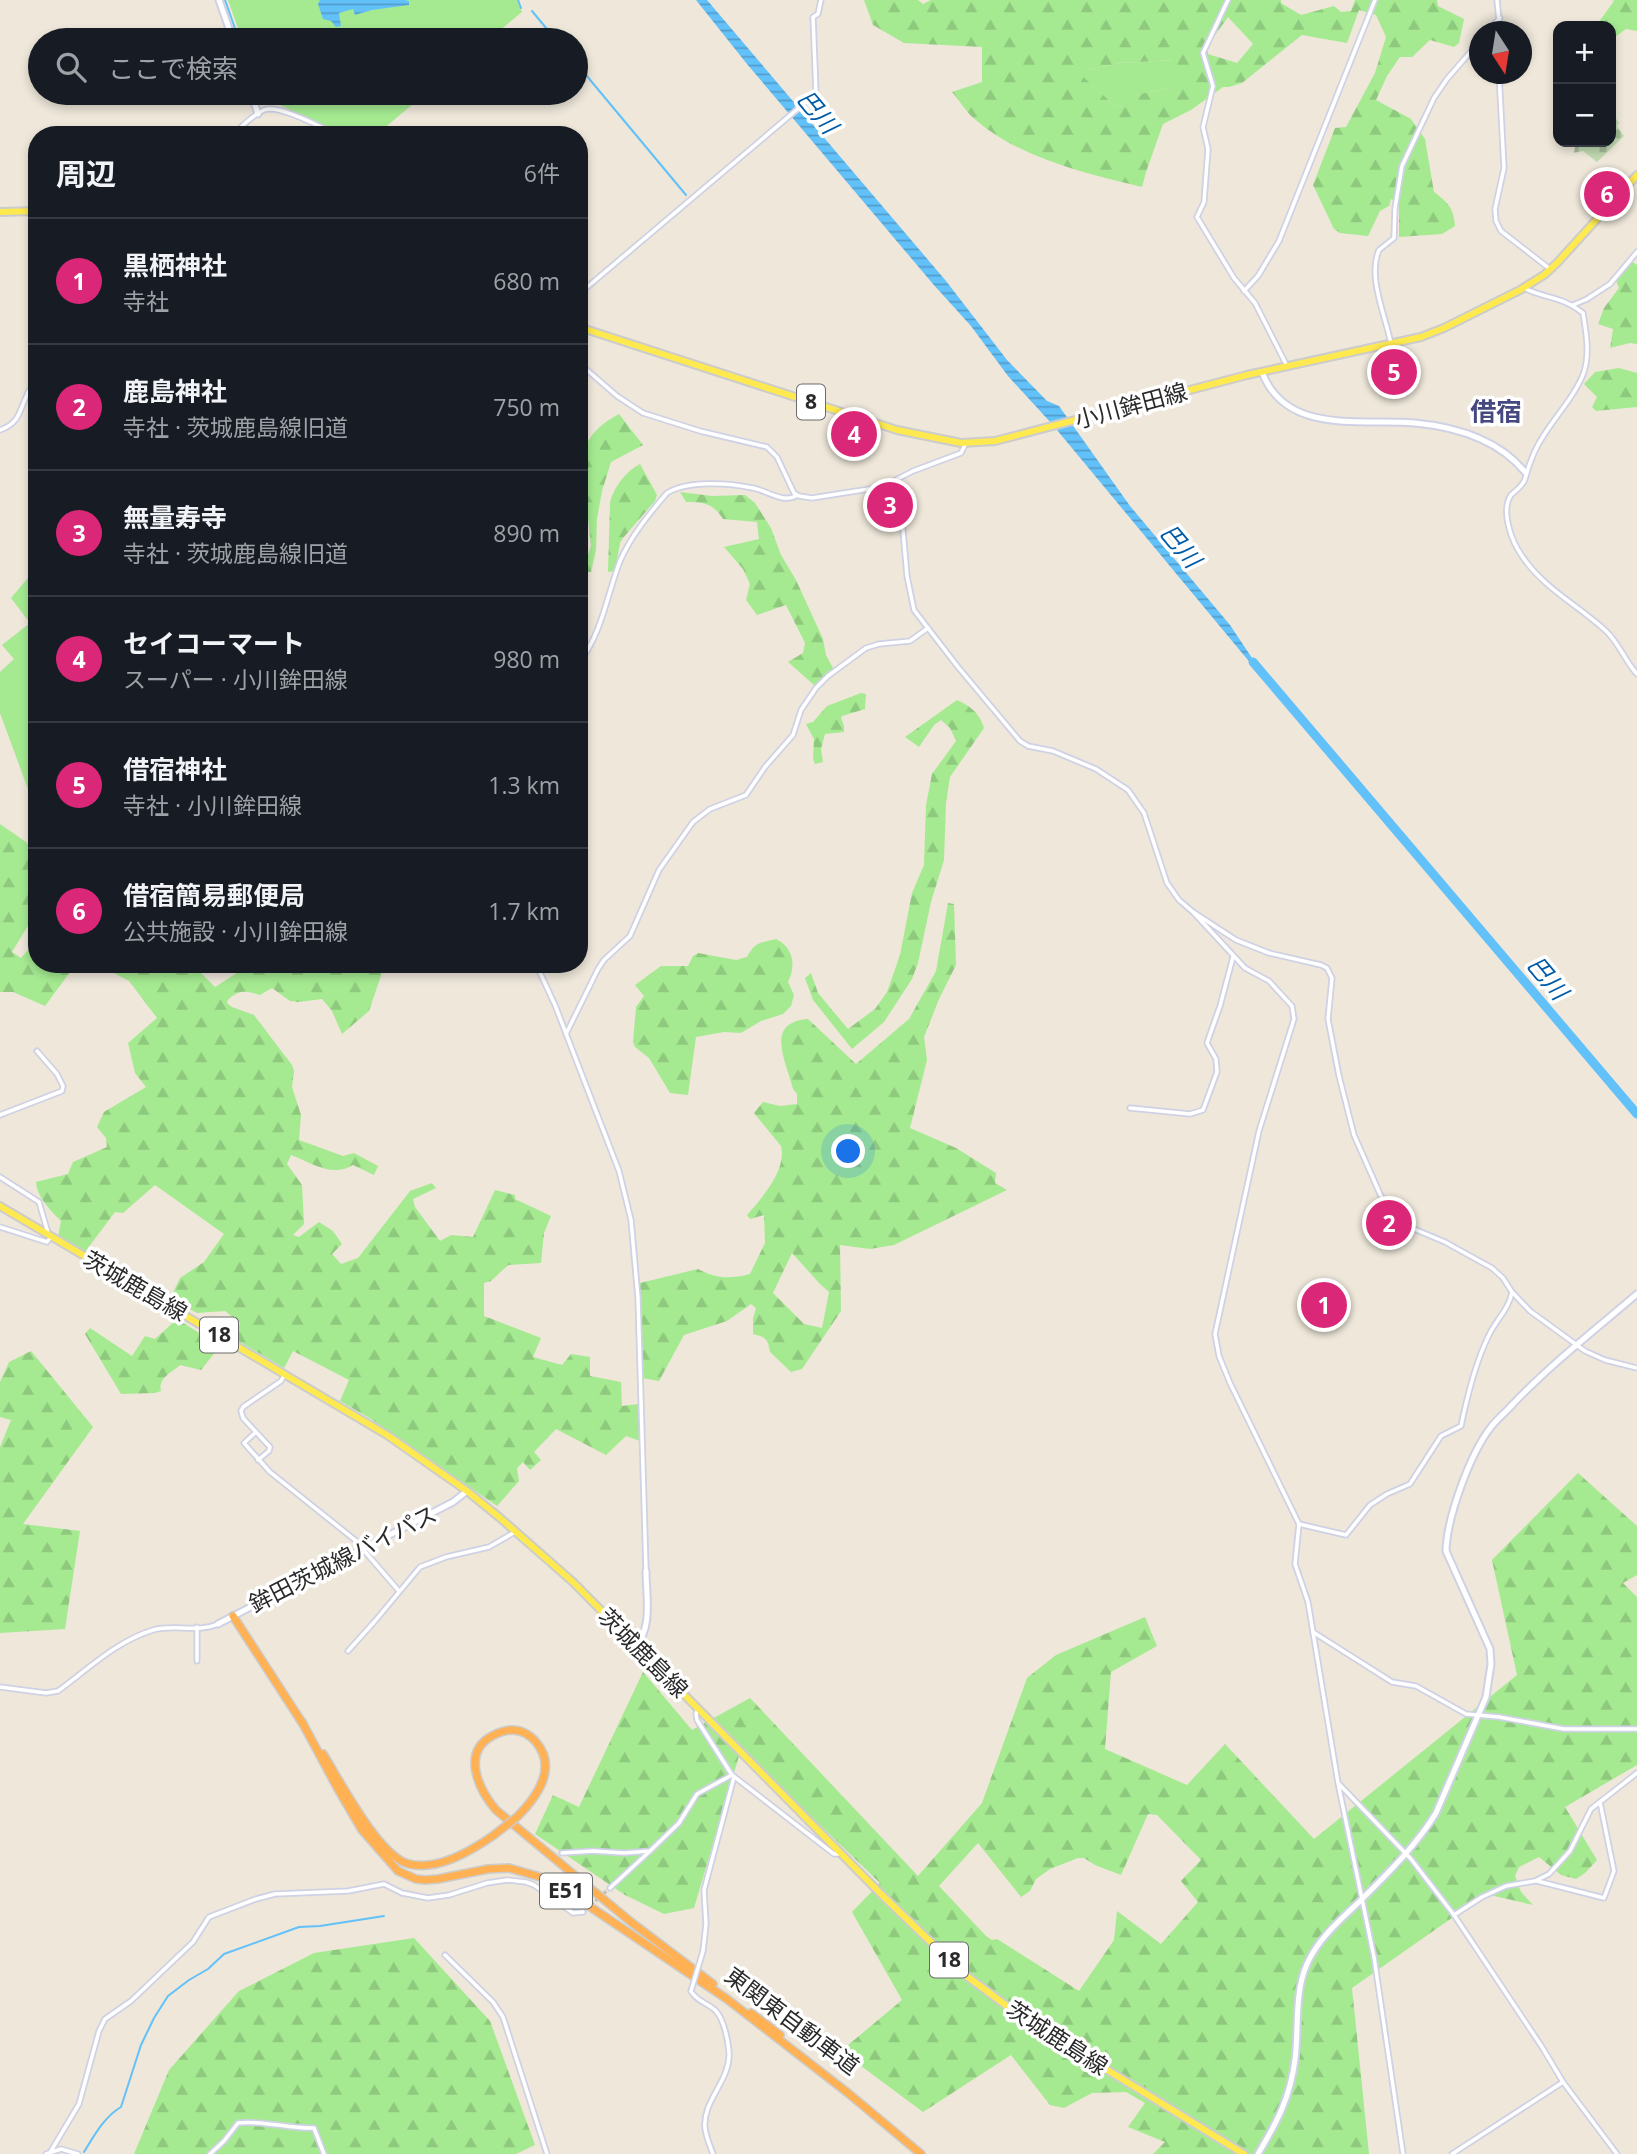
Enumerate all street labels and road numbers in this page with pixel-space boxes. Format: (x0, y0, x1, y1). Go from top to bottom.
street label: 小川鉾田線 (1071, 375, 1190, 435)
road number: 8 (797, 384, 825, 420)
street label: 茨城鹿島線 (78, 1243, 193, 1328)
road number: 18 (200, 1318, 238, 1352)
street label: 鉾田茨城線バイパス (243, 1497, 442, 1619)
street label: 茨城鹿島線 (592, 1600, 696, 1704)
road number: E51 (540, 1874, 592, 1909)
road number: 18 (930, 1942, 968, 1978)
street label: 東関東自動車道 (719, 1959, 867, 2081)
street label: 茨城鹿島線 (1001, 1992, 1114, 2082)

